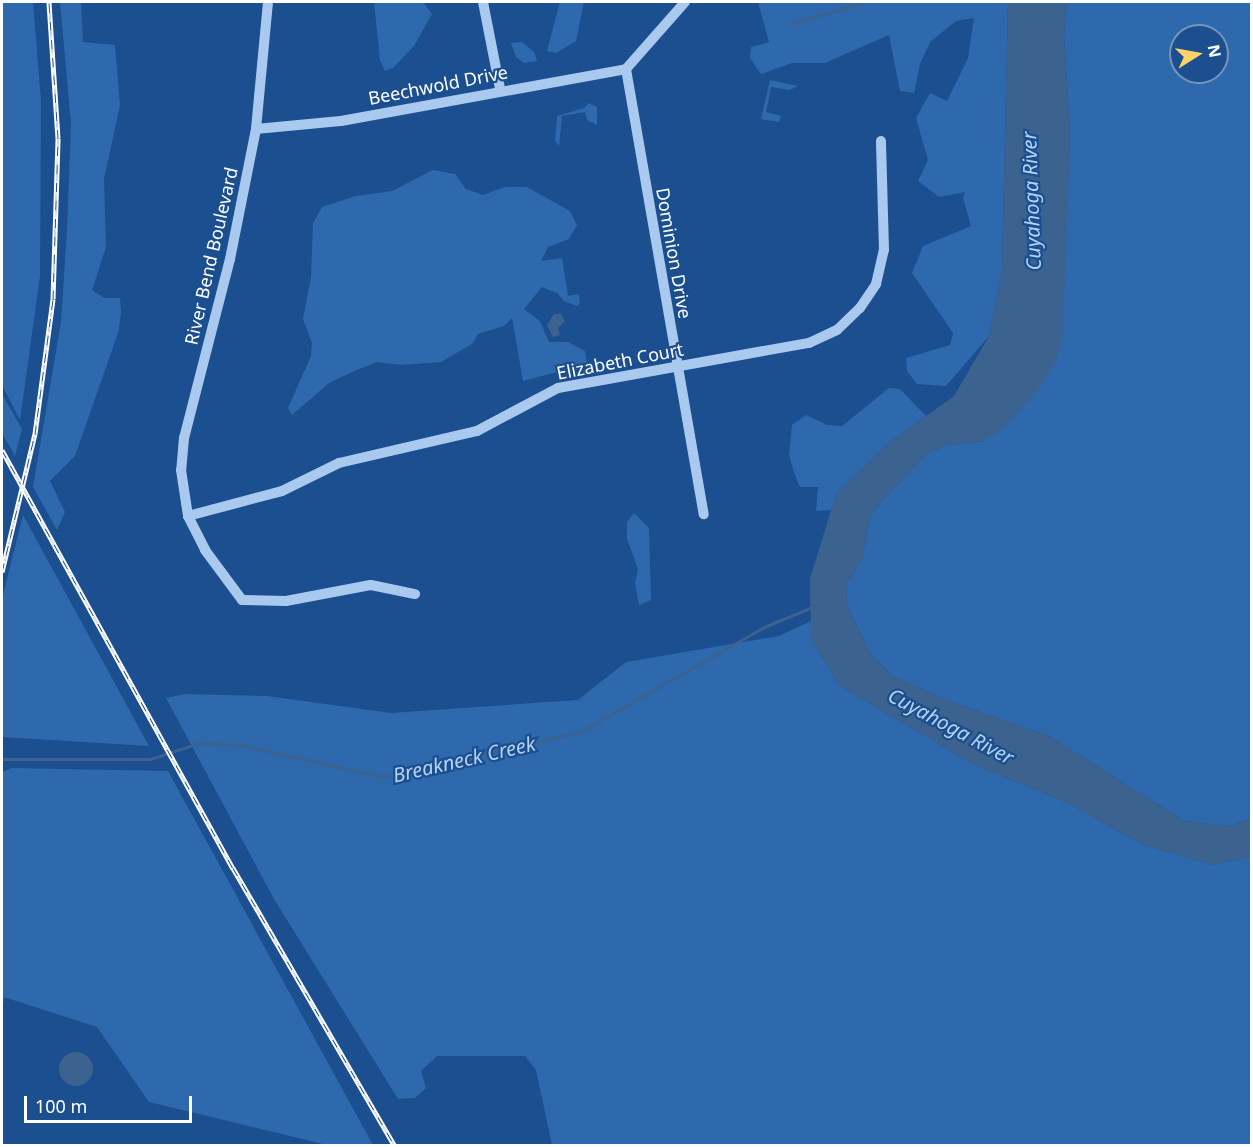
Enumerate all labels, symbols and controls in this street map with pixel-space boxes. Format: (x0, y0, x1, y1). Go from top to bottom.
north arrow (1169, 24, 1229, 84)
text: N (1203, 42, 1227, 59)
street label: Beechwold Drive (366, 61, 510, 109)
water label: Cuyahoga River (1017, 131, 1045, 271)
street label: River Bend Boulevard (180, 165, 242, 347)
street label: Dominion Drive (652, 186, 696, 320)
street label: Elizabeth Court (555, 338, 685, 384)
water label: Cuyahoga River (884, 683, 1018, 769)
water label: Breakneck Creek (390, 731, 538, 787)
scale bar (27, 1084, 195, 1122)
text: 100 m (35, 1094, 87, 1118)

